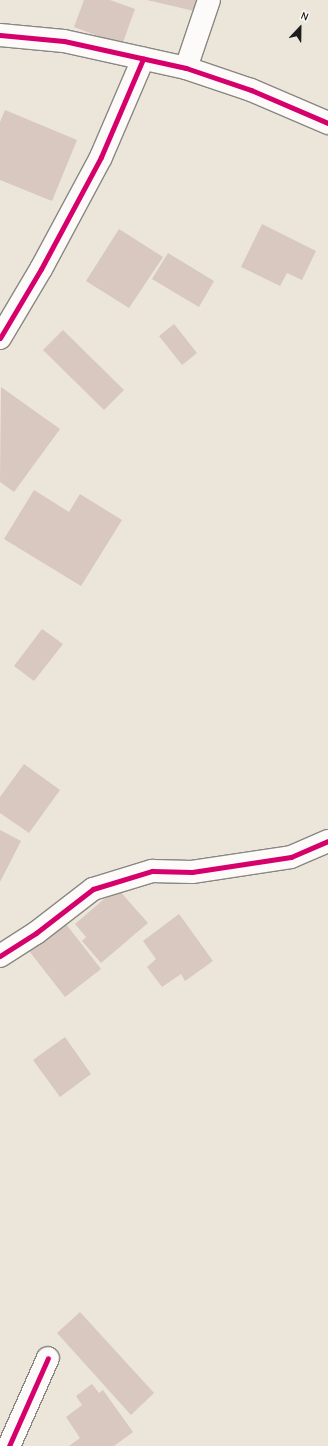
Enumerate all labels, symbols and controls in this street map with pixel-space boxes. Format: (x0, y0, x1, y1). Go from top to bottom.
north arrow (280, 8, 320, 48)
text: N (299, 9, 310, 24)

